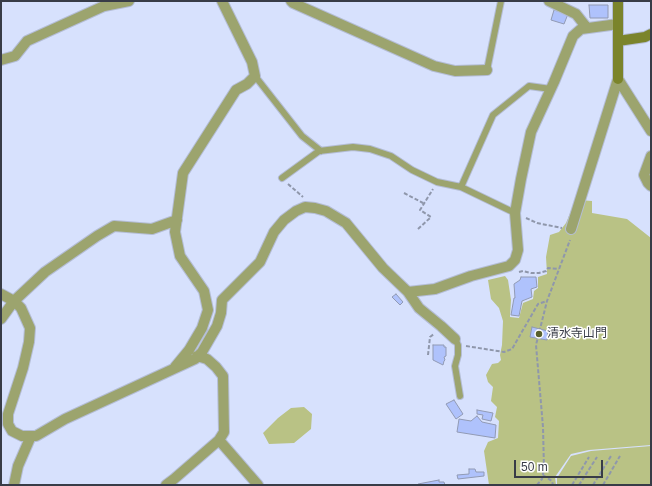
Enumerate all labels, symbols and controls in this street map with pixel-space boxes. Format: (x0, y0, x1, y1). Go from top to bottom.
place label: 清水寺山門 (547, 327, 607, 341)
marker: 清水寺山門 (534, 329, 544, 339)
scale bar (516, 452, 605, 478)
text: 50 m (521, 460, 548, 474)

